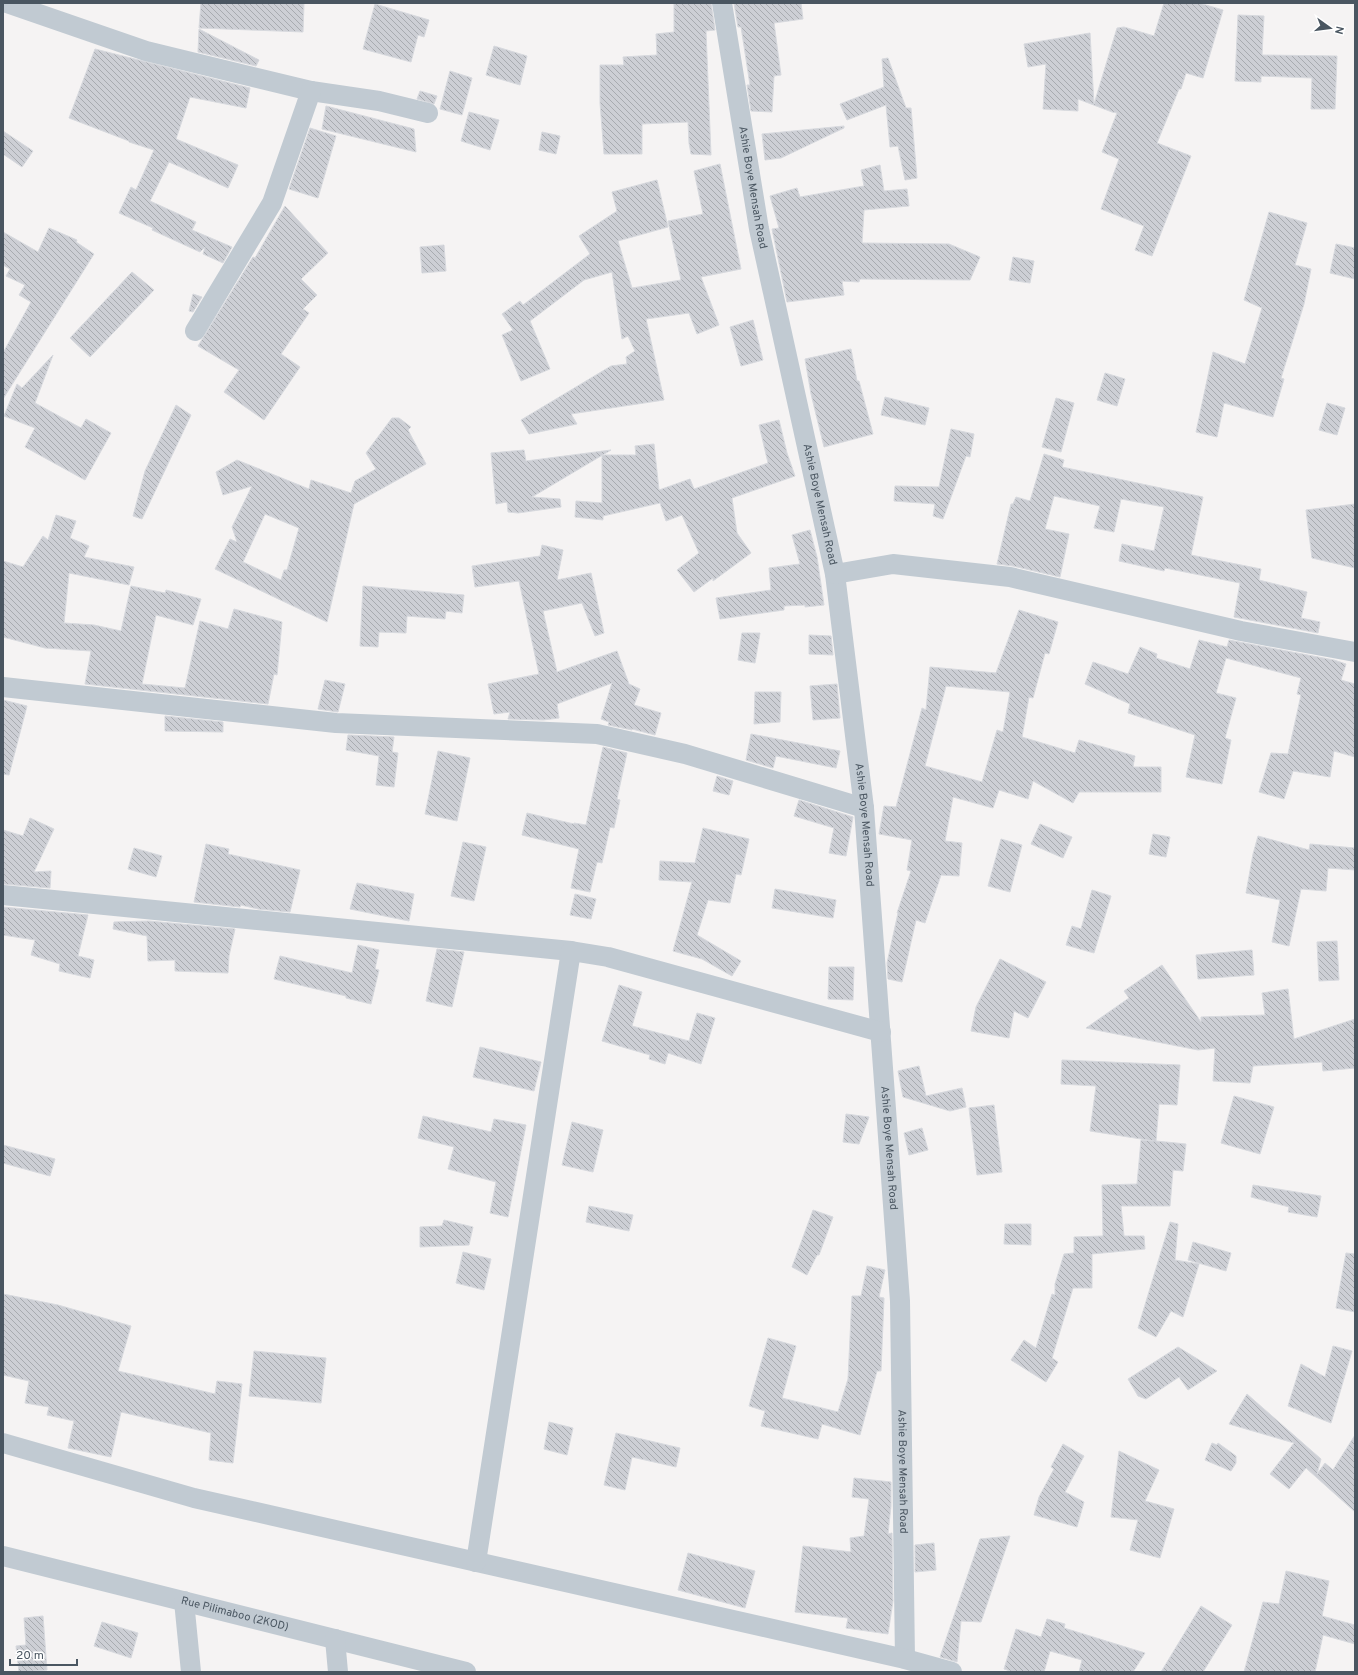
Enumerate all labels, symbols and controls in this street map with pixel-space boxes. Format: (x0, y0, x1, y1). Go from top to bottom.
north arrow (1310, 8, 1350, 48)
text: N (1331, 25, 1346, 36)
street label: Ashie Boye Mensah Road (735, 125, 770, 250)
street label: Ashie Boye Mensah Road (799, 442, 840, 566)
street label: Ashie Boye Mensah Road (852, 762, 877, 887)
street label: Ashie Boye Mensah Road (877, 1086, 900, 1210)
street label: Ashie Boye Mensah Road (895, 1409, 910, 1534)
street label: Rue Pilimaboo (2KOD) (180, 1594, 290, 1634)
scale bar (10, 1641, 77, 1667)
text: 20 m (16, 1648, 44, 1664)

